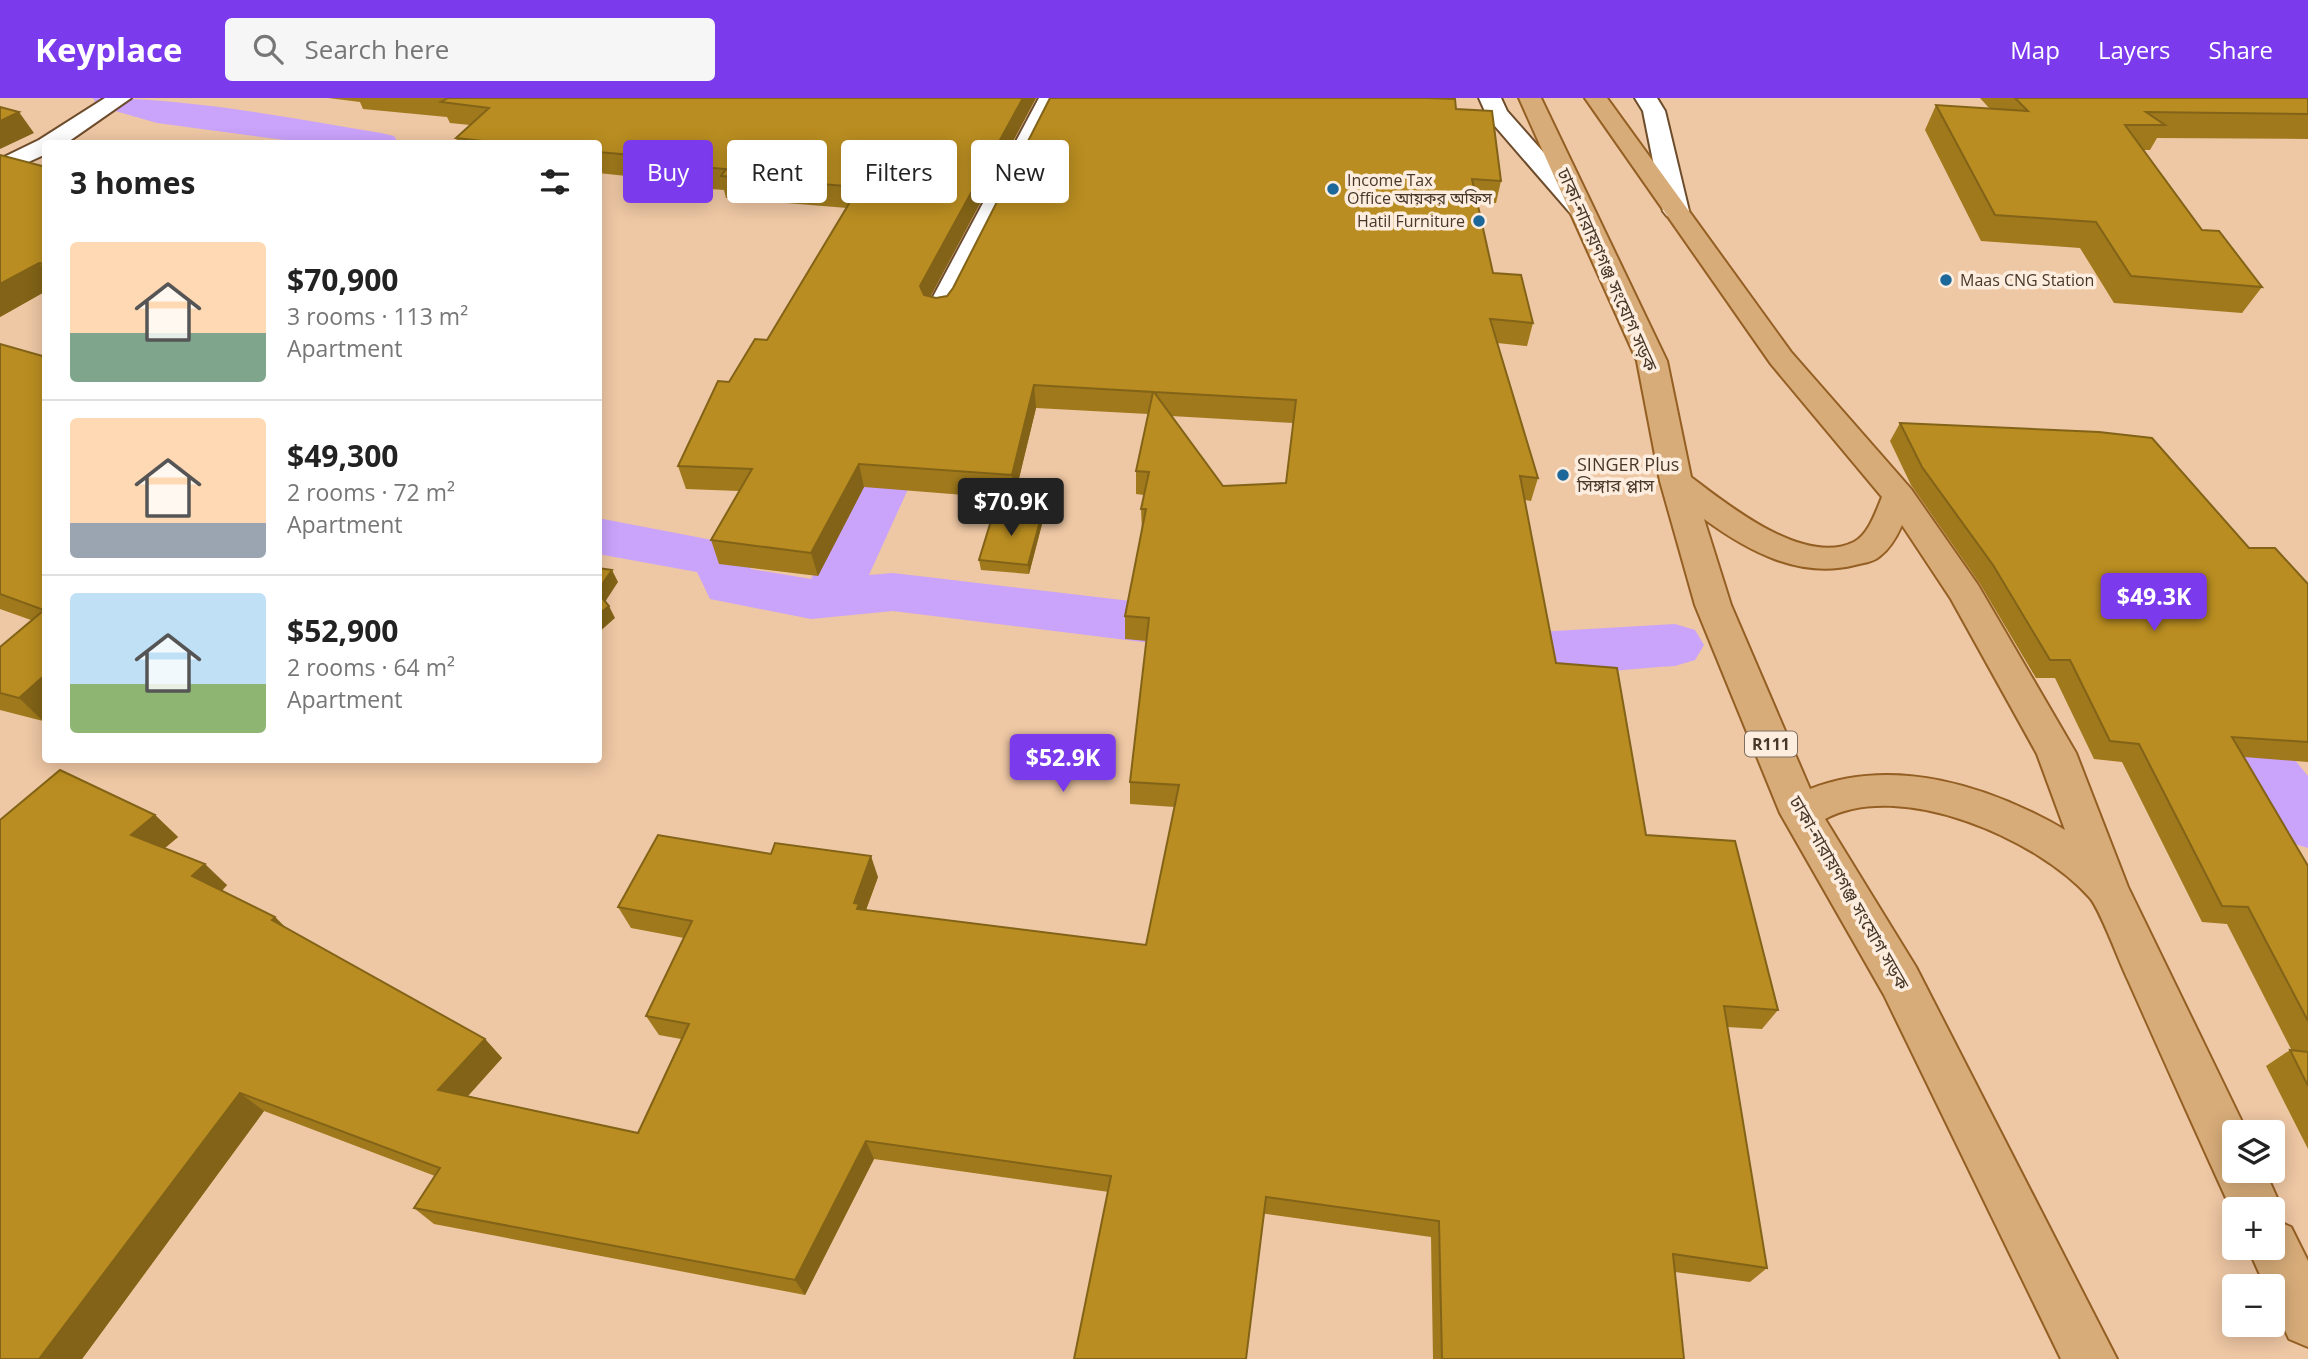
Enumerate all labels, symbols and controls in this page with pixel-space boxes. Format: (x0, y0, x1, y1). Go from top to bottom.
search box (225, 18, 715, 81)
text: Keyplace (35, 27, 183, 72)
icon: search (249, 30, 287, 68)
text: Search here (305, 31, 449, 67)
text: Map (2010, 33, 2060, 66)
text: Layers (2098, 33, 2171, 66)
text: Share (2209, 33, 2273, 66)
chip: Buy (623, 140, 713, 203)
chip: Rent (727, 140, 827, 203)
chip: Filters (841, 140, 957, 203)
chip: New (971, 140, 1069, 203)
text: 3 homes (70, 162, 195, 203)
icon: filters (536, 163, 574, 201)
street label: ঢাকা-নারায়ণগঞ্জ সংযোগ সড়ক (1552, 163, 1664, 375)
place label: Income Tax Office আয়কর অফিস (1347, 169, 1493, 209)
marker: Income Tax Office আয়কর অফিস (1325, 181, 1341, 197)
place label: Hatil Furniture (1357, 210, 1465, 232)
marker: Hatil Furniture (1471, 213, 1487, 229)
text: $70,900 (287, 259, 398, 300)
place label: Maas CNG Station (1960, 269, 2094, 291)
icon: home (126, 270, 210, 354)
marker: Maas CNG Station (1938, 272, 1954, 288)
text: 3 rooms · 113 m² (287, 300, 468, 332)
text: Apartment (287, 332, 403, 364)
text: $49,300 (287, 435, 398, 476)
icon: home (126, 446, 210, 530)
place label: SINGER Plus সিঙ্গার প্লাস (1576, 452, 1679, 497)
marker: SINGER Plus সিঙ্গার প্লাস (1555, 467, 1571, 483)
text: 2 rooms · 72 m² (287, 476, 455, 508)
pin: $70.9K (954, 478, 1068, 538)
text: $70.9K (974, 485, 1048, 517)
text: Apartment (287, 508, 403, 540)
pin: $49.3K (2097, 574, 2211, 633)
text: $49.3K (2117, 580, 2191, 612)
text: $52,900 (287, 610, 398, 651)
icon: home (126, 621, 210, 705)
text: 2 rooms · 64 m² (287, 651, 455, 683)
text: Apartment (287, 683, 403, 715)
road number: R111 (1745, 732, 1797, 757)
pin: $52.9K (1006, 734, 1120, 794)
text: $52.9K (1026, 741, 1100, 773)
street label: ঢাকা-নারায়ণগঞ্জ সংযোগ সড়ক (1784, 790, 1915, 994)
map controls (2222, 1120, 2285, 1337)
button: layers (2222, 1120, 2285, 1183)
button: + (2222, 1197, 2285, 1260)
button: − (2222, 1274, 2285, 1337)

